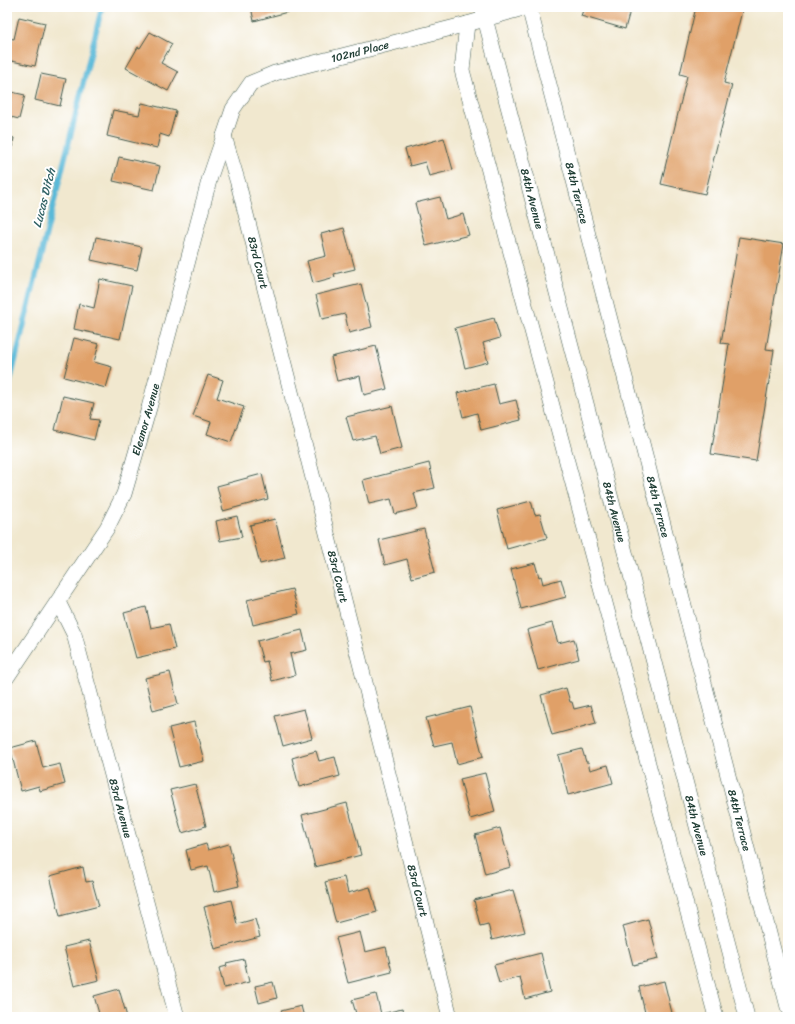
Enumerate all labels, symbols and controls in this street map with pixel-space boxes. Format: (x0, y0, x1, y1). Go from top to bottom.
street label: 102nd Place (329, 35, 391, 68)
street label: 84th Terrace (560, 160, 594, 226)
water label: Lucas Ditch (26, 164, 62, 230)
street label: 84th Avenue (515, 166, 549, 232)
street label: 83rd Court (242, 234, 274, 291)
street label: Eleanor Avenue (126, 381, 165, 458)
street label: 84th Terrace (641, 474, 676, 540)
street label: 84th Avenue (597, 479, 632, 545)
street label: 83rd Court (322, 548, 354, 605)
street label: 83rd Avenue (104, 776, 138, 841)
street label: 84th Terrace (722, 787, 757, 854)
street label: 84th Avenue (680, 793, 714, 858)
street label: 83rd Court (402, 862, 434, 919)

